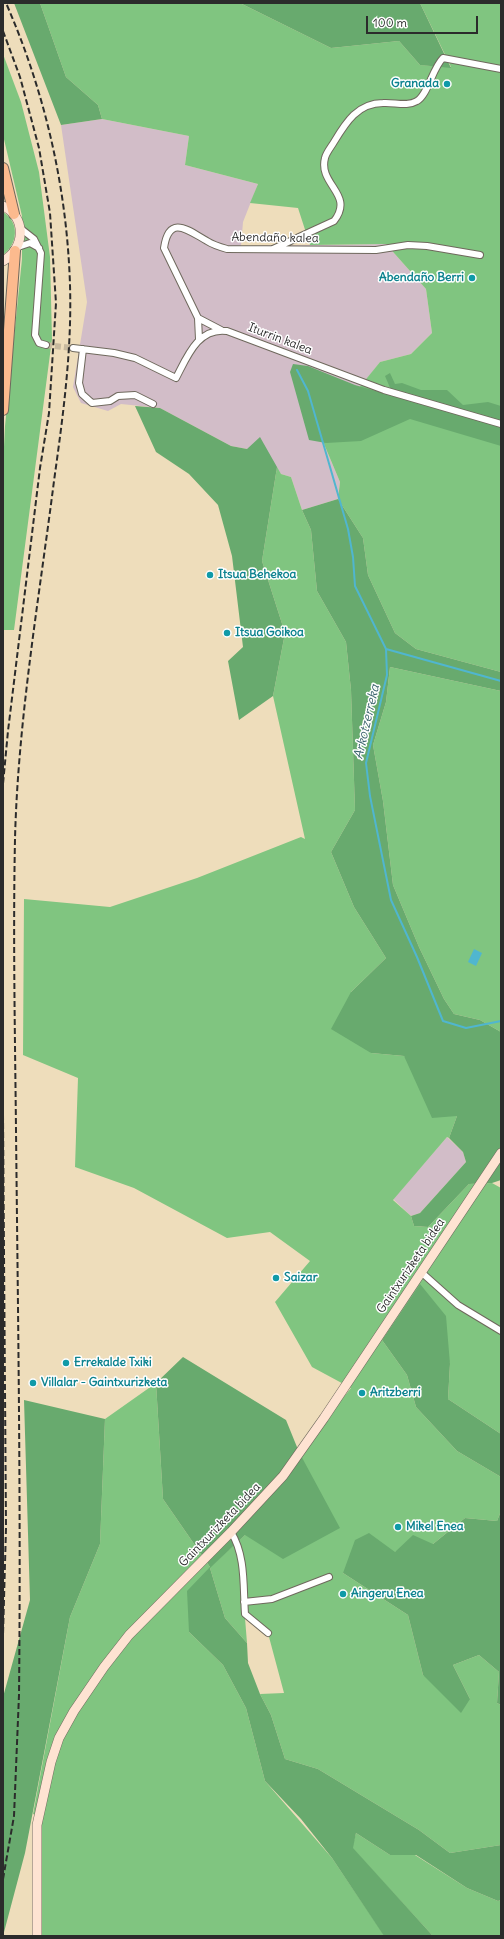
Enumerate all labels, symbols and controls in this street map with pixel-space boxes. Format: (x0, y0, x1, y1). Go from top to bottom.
scale bar (368, 8, 480, 34)
text: 100 m (373, 15, 407, 30)
place label: Granada (391, 77, 439, 91)
marker: Granada (442, 79, 452, 89)
street label: Abendaño kalea (231, 230, 319, 246)
place label: Abendaño Berri (379, 271, 464, 285)
marker: Abendaño Berri (467, 273, 477, 283)
street label: Iturrin kalea (246, 320, 314, 358)
place label: Itsua Behekoa (218, 568, 296, 582)
marker: Itsua Behekoa (205, 570, 215, 580)
place label: Itsua Goikoa (235, 626, 304, 640)
marker: Itsua Goikoa (222, 628, 232, 638)
water label: Arkotzerreka (351, 683, 383, 761)
street label: Gaintxurizketa bidea (374, 1216, 448, 1316)
place label: Saizar (284, 1271, 318, 1285)
marker: Saizar (271, 1273, 281, 1283)
place label: Errekalde Txiki (74, 1356, 152, 1370)
marker: Errekalde Txiki (61, 1358, 71, 1368)
place label: Villalar - Gaintxurizketa (41, 1376, 167, 1390)
marker: Villalar - Gaintxurizketa (28, 1378, 38, 1388)
place label: Aritzberri (370, 1386, 421, 1400)
marker: Aritzberri (357, 1388, 367, 1398)
street label: Gaintxurizketa bidea (176, 1480, 264, 1570)
place label: Mikel Enea (406, 1520, 464, 1534)
marker: Mikel Enea (393, 1522, 403, 1532)
place label: Aingeru Enea (351, 1587, 424, 1601)
marker: Aingeru Enea (338, 1589, 348, 1599)

